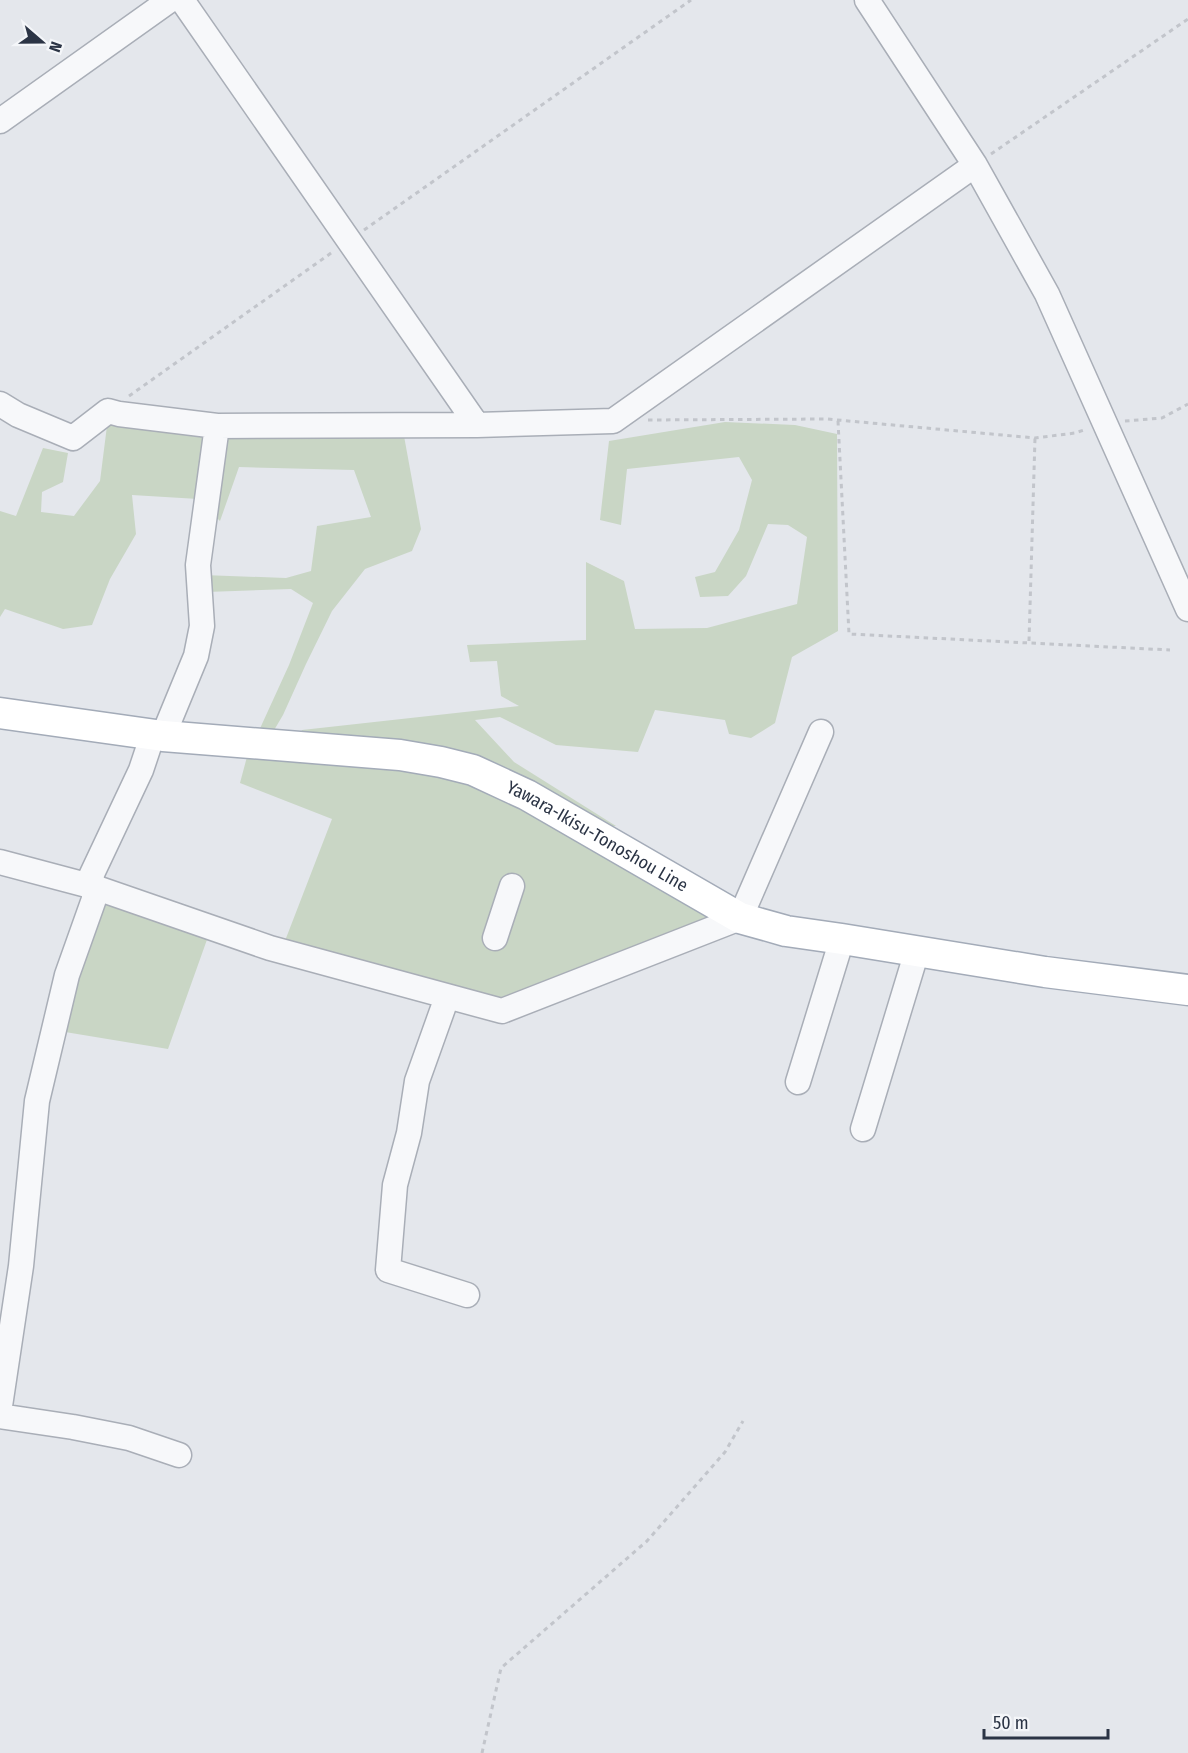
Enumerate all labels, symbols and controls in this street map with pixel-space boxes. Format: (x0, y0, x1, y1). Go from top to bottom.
north arrow (12, 12, 72, 72)
text: N (45, 39, 66, 55)
street label: Yawara-Ikisu-Tonoshou Line (503, 776, 692, 897)
scale bar (984, 1702, 1108, 1740)
text: 50 m (993, 1712, 1029, 1734)

